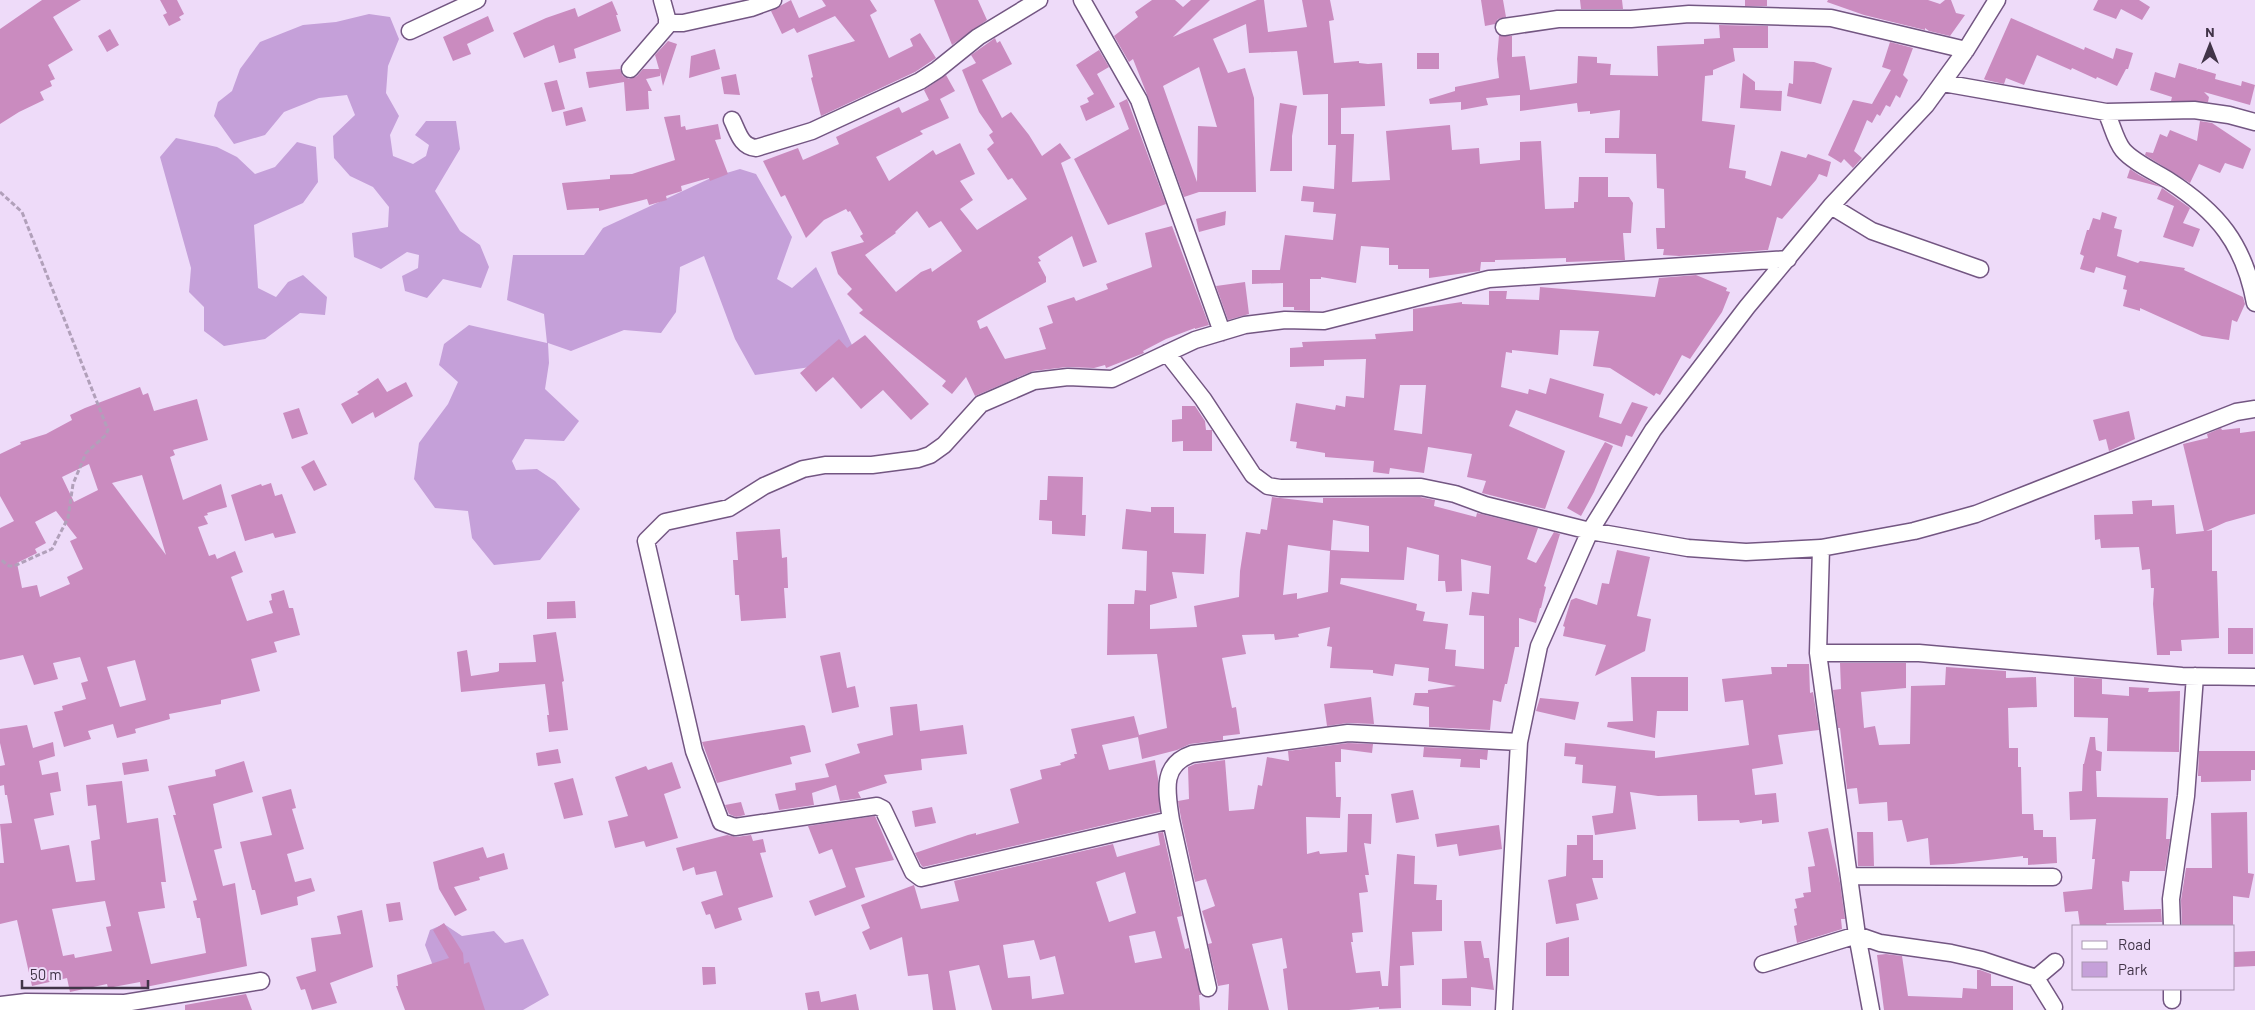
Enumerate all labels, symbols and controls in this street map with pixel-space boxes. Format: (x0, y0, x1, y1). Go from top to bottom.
north arrow (2185, 20, 2235, 70)
text: N (2205, 23, 2215, 40)
legend (2072, 925, 2235, 990)
text: Road (2118, 935, 2151, 953)
scale bar (22, 958, 149, 990)
text: Park (2118, 960, 2148, 978)
text: 50 m (30, 965, 62, 983)

